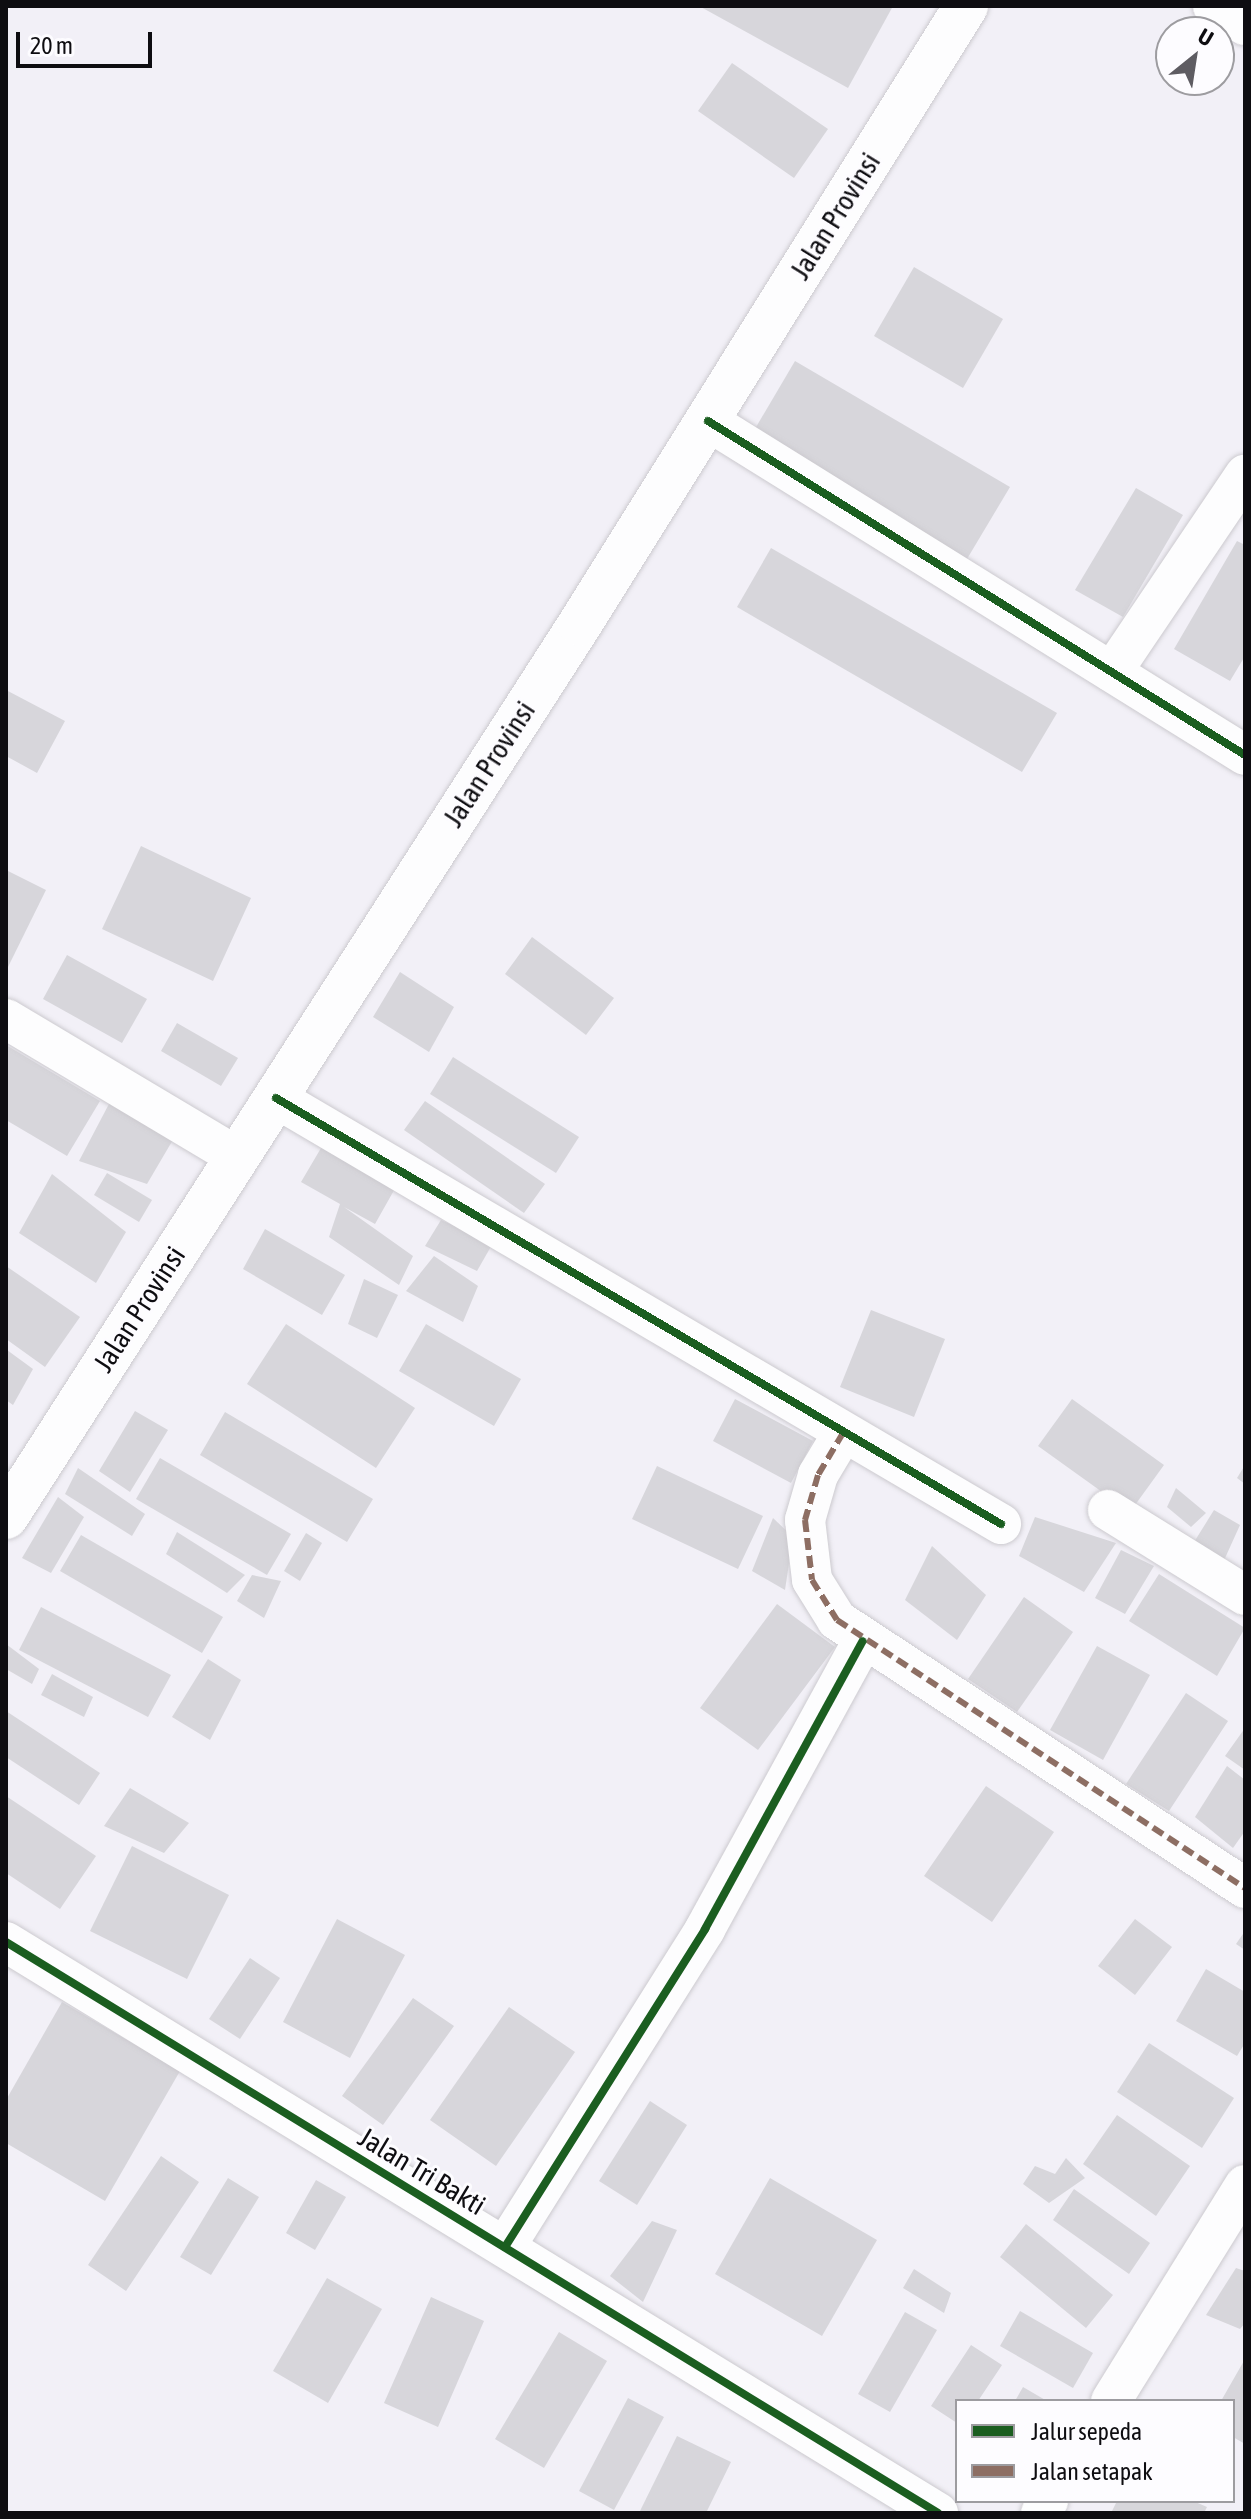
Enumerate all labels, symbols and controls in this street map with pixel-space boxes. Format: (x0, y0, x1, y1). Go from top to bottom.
scale bar (20, 16, 156, 66)
north arrow (1155, 16, 1235, 96)
text: U (1194, 22, 1218, 51)
text: 20 m (30, 32, 73, 59)
street label: Jalan Provinsi (783, 147, 887, 285)
street label: Jalan Provinsi (436, 695, 542, 833)
street label: Jalan Provinsi (86, 1240, 192, 1378)
street label: Jalan Tri Bakti (352, 2120, 492, 2222)
legend (955, 2399, 1235, 2503)
text: Jalur sepeda (1031, 2418, 1142, 2445)
text: Jalan setapak (1031, 2458, 1153, 2485)

